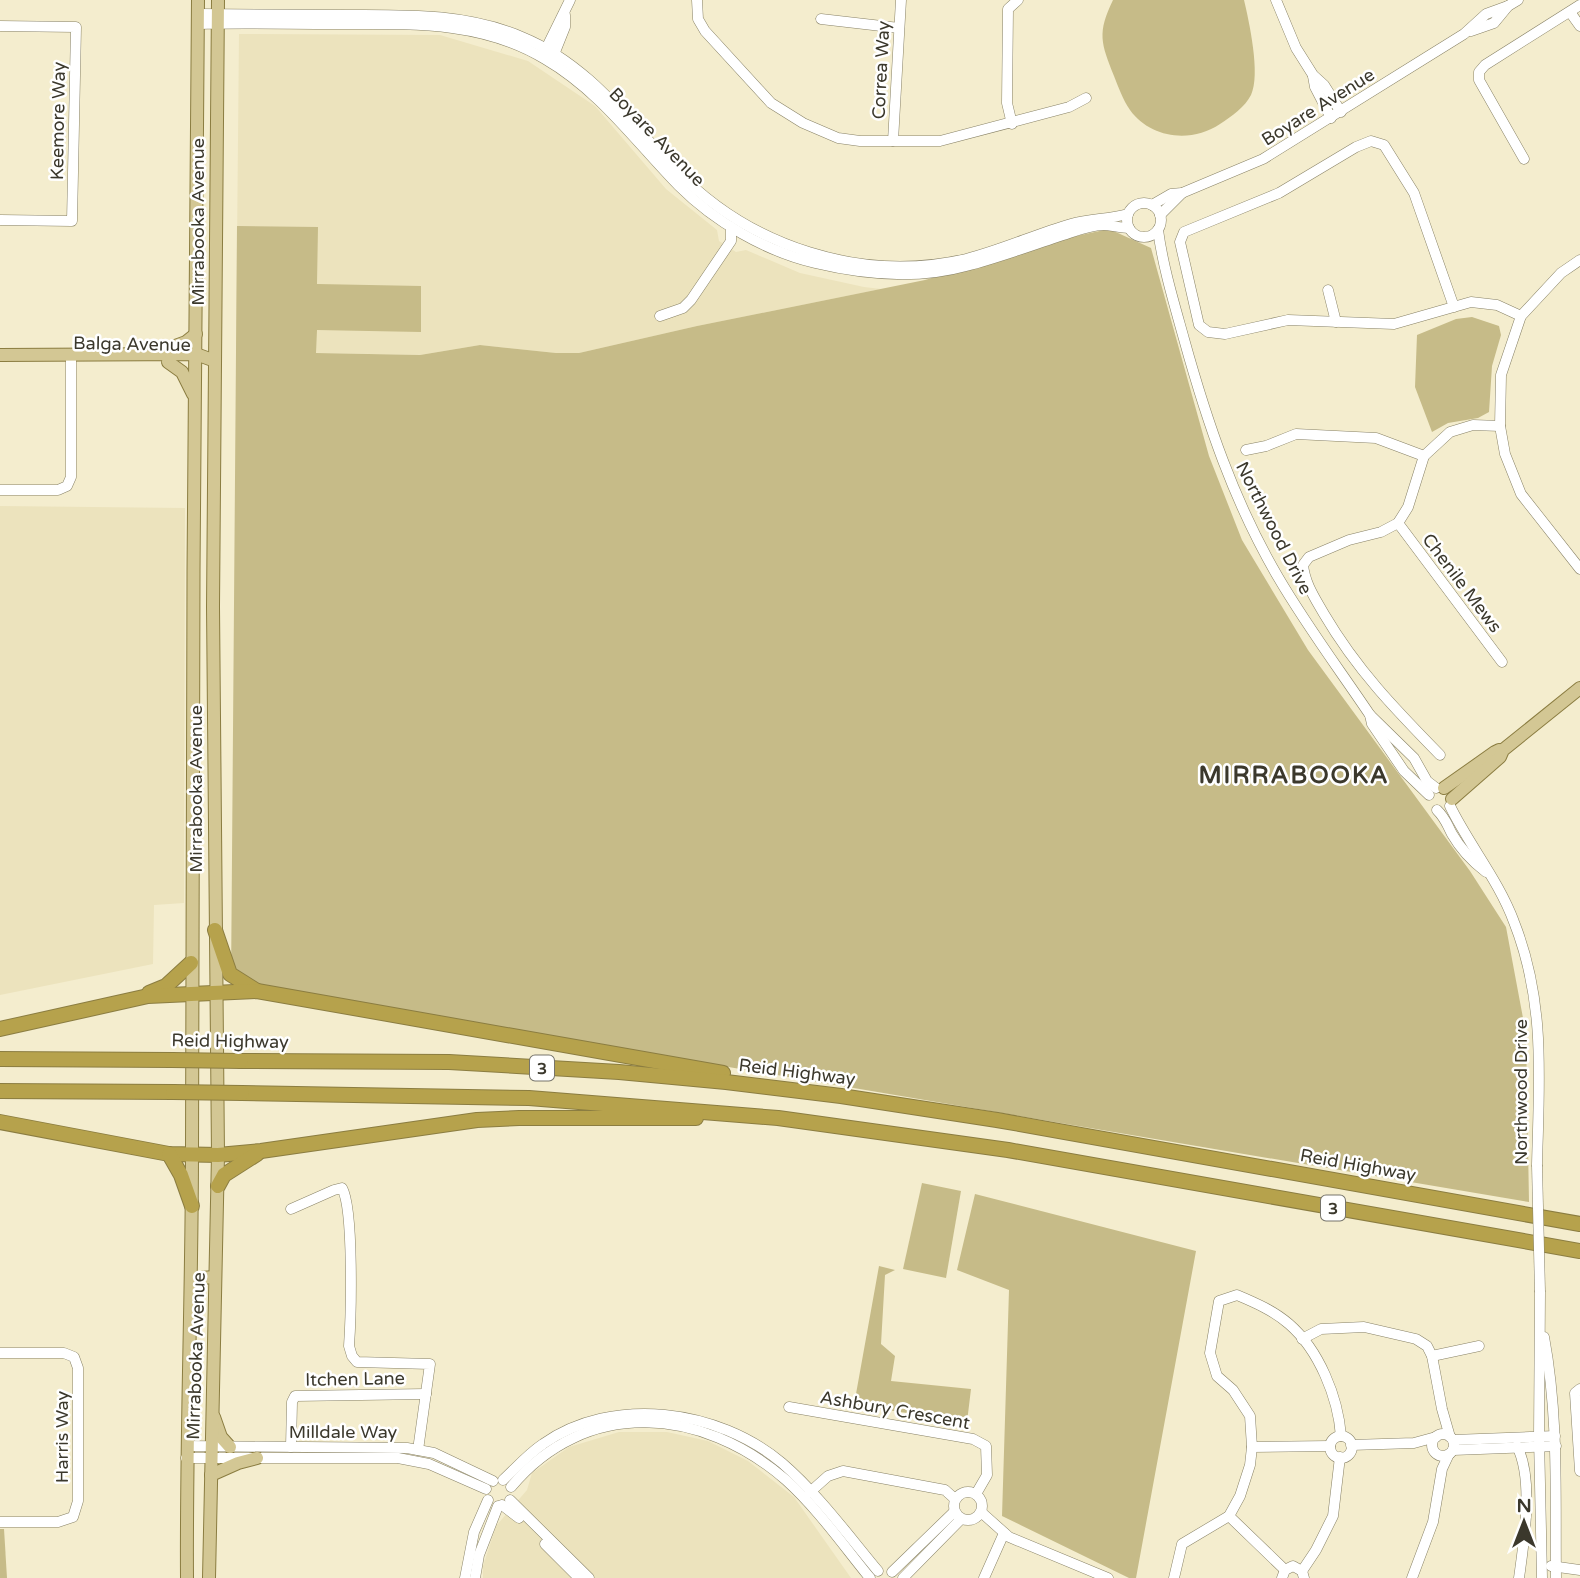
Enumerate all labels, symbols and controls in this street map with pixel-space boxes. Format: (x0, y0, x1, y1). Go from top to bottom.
street label: Correa Way (867, 20, 895, 120)
street label: Keemore Way (46, 61, 70, 180)
street label: Boyare Avenue (1258, 64, 1378, 150)
street label: Boyare Avenue (604, 83, 710, 191)
street label: Mirrabooka Avenue (187, 138, 209, 306)
street label: Balga Avenue (73, 332, 191, 356)
street label: Northwood Drive (1231, 458, 1317, 598)
street label: Chenile Mews (1418, 529, 1506, 637)
street label: Mirrabooka Avenue (185, 705, 207, 873)
district label: MIRRABOOKA (1198, 761, 1390, 790)
street label: Northwood Drive (1510, 1019, 1532, 1165)
street label: Reid Highway (171, 1029, 289, 1053)
street label: Reid Highway (737, 1054, 857, 1090)
road number: 3 (530, 1056, 554, 1080)
street label: Reid Highway (1298, 1144, 1418, 1186)
road number: 3 (1321, 1196, 1345, 1220)
street label: Mirrabooka Avenue (182, 1272, 210, 1440)
street label: Itchen Lane (305, 1367, 405, 1391)
street label: Ashbury Crescent (818, 1386, 972, 1434)
street label: Harris Way (51, 1390, 73, 1483)
street label: Milldale Way (289, 1421, 398, 1443)
north arrow (1489, 1487, 1559, 1557)
text: N (1516, 1495, 1532, 1517)

